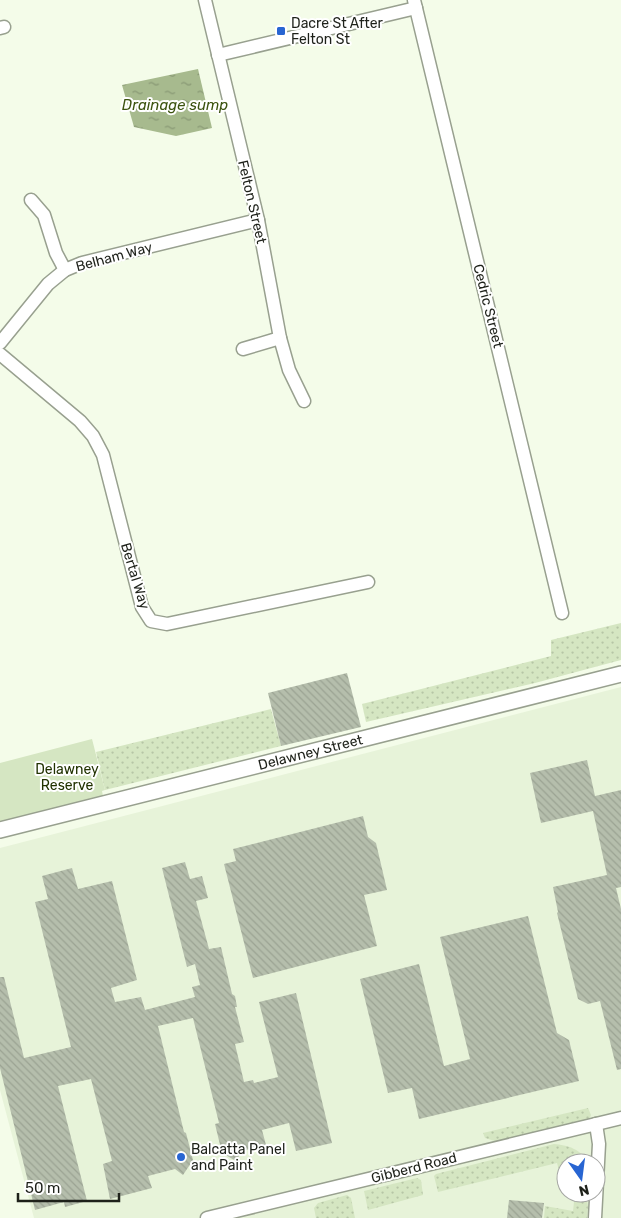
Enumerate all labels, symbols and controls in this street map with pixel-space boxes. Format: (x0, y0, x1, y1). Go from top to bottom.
place label: Dacre St After Felton St (291, 15, 384, 48)
marker: Dacre St After Felton St (275, 25, 287, 37)
water label: Drainage sump (122, 96, 228, 114)
street label: Felton Street (234, 159, 270, 246)
street label: Belham Way (74, 239, 154, 275)
street label: Cedric Street (469, 262, 507, 350)
street label: Bertal Way (117, 541, 153, 612)
street label: Delawney Street (256, 731, 365, 773)
park label: Delawney Reserve (35, 761, 99, 794)
place label: Balcatta Panel and Paint (191, 1141, 285, 1174)
street label: Gibberd Road (369, 1149, 459, 1187)
marker: Balcatta Panel and Paint (175, 1151, 187, 1163)
north arrow (556, 1153, 606, 1203)
scale bar (18, 1170, 119, 1202)
text: 50 m (25, 1179, 60, 1197)
text: N (577, 1181, 591, 1200)

